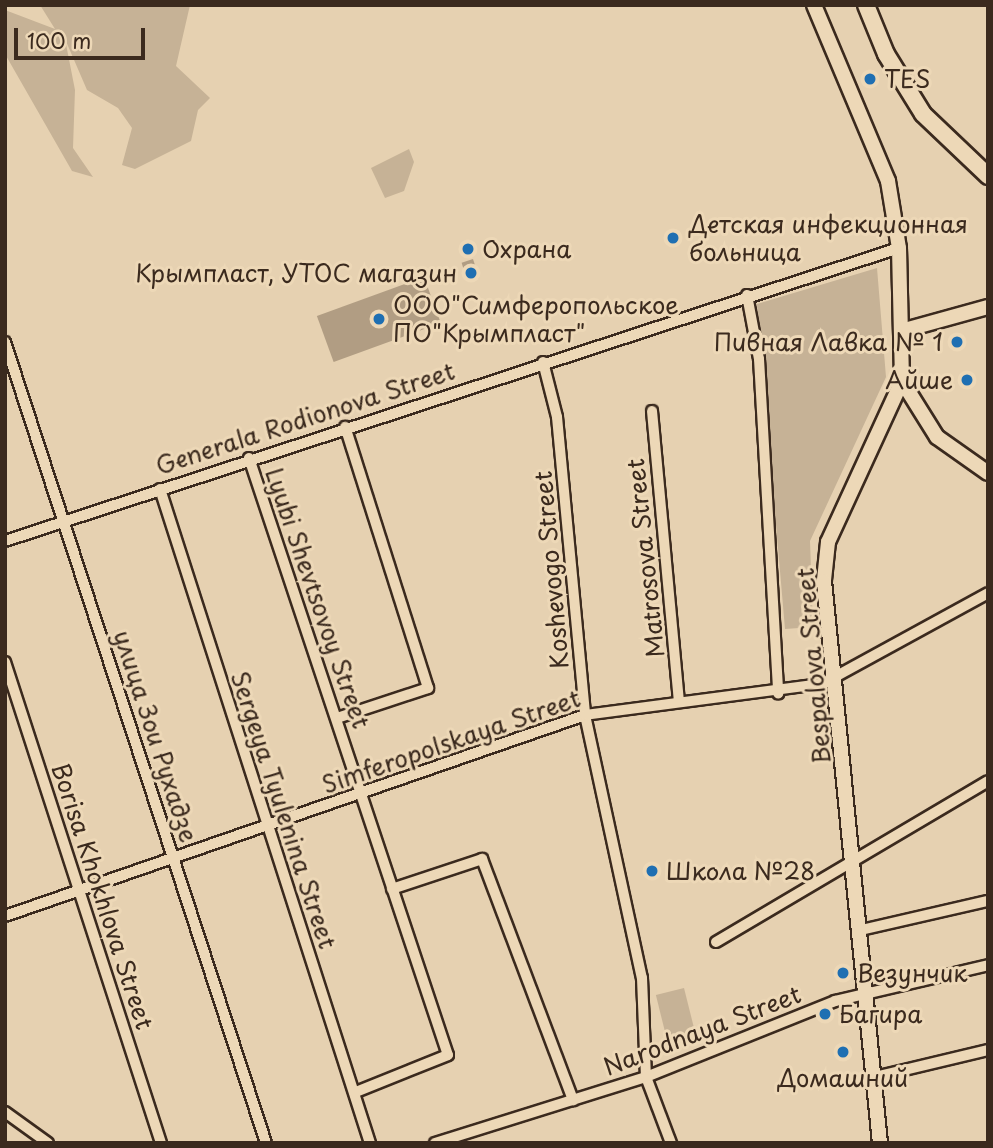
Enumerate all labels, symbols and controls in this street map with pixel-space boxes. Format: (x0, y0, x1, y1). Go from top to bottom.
scale bar (18, 14, 149, 58)
text: 100 m (27, 24, 91, 56)
place label: TES (884, 65, 930, 93)
marker: TES (862, 71, 878, 87)
place label: Детская инфекционная больница (689, 210, 968, 266)
marker: Детская инфекционная больница (663, 228, 683, 248)
place label: Охрана (482, 235, 571, 263)
marker: Охрана (460, 241, 476, 257)
place label: Крымпласт, УТОС магазин (134, 259, 457, 287)
marker: Крымпласт, УТОС магазин (463, 265, 479, 281)
place label: ООО"Симферопольское ПО"Крымпласт" (393, 291, 679, 347)
marker: ООО"Симферопольское ПО"Крымпласт" (371, 311, 387, 327)
place label: Пивная Лавка № 1 (714, 328, 943, 356)
marker: Пивная Лавка № 1 (949, 334, 965, 350)
street label: Generala Rodionova Street (152, 356, 458, 480)
place label: Айше (885, 366, 953, 394)
marker: Айше (959, 372, 975, 388)
street label: Matrosova Street (620, 458, 670, 658)
street label: Lyubi Shevtsovoy Street (260, 464, 376, 732)
street label: Koshevogo Street (528, 470, 574, 670)
street label: Bespalova Street (790, 567, 836, 765)
street label: улица Зои Рухадзе (108, 625, 204, 847)
street label: Sergeya Tyulenina Street (225, 668, 343, 952)
street label: Simferopolskaya Street (318, 683, 584, 799)
street label: Borisa Khokhlova Street (46, 759, 160, 1033)
place label: Школа №28 (666, 857, 816, 885)
marker: Школа №28 (644, 863, 660, 879)
place label: Везунчик (857, 959, 967, 987)
marker: Везунчик (835, 965, 851, 981)
street label: Narodnaya Street (599, 979, 805, 1081)
place label: Багира (839, 1000, 922, 1028)
marker: Багира (817, 1006, 833, 1022)
marker: Домашний (835, 1044, 851, 1060)
place label: Домашний (778, 1064, 908, 1092)

